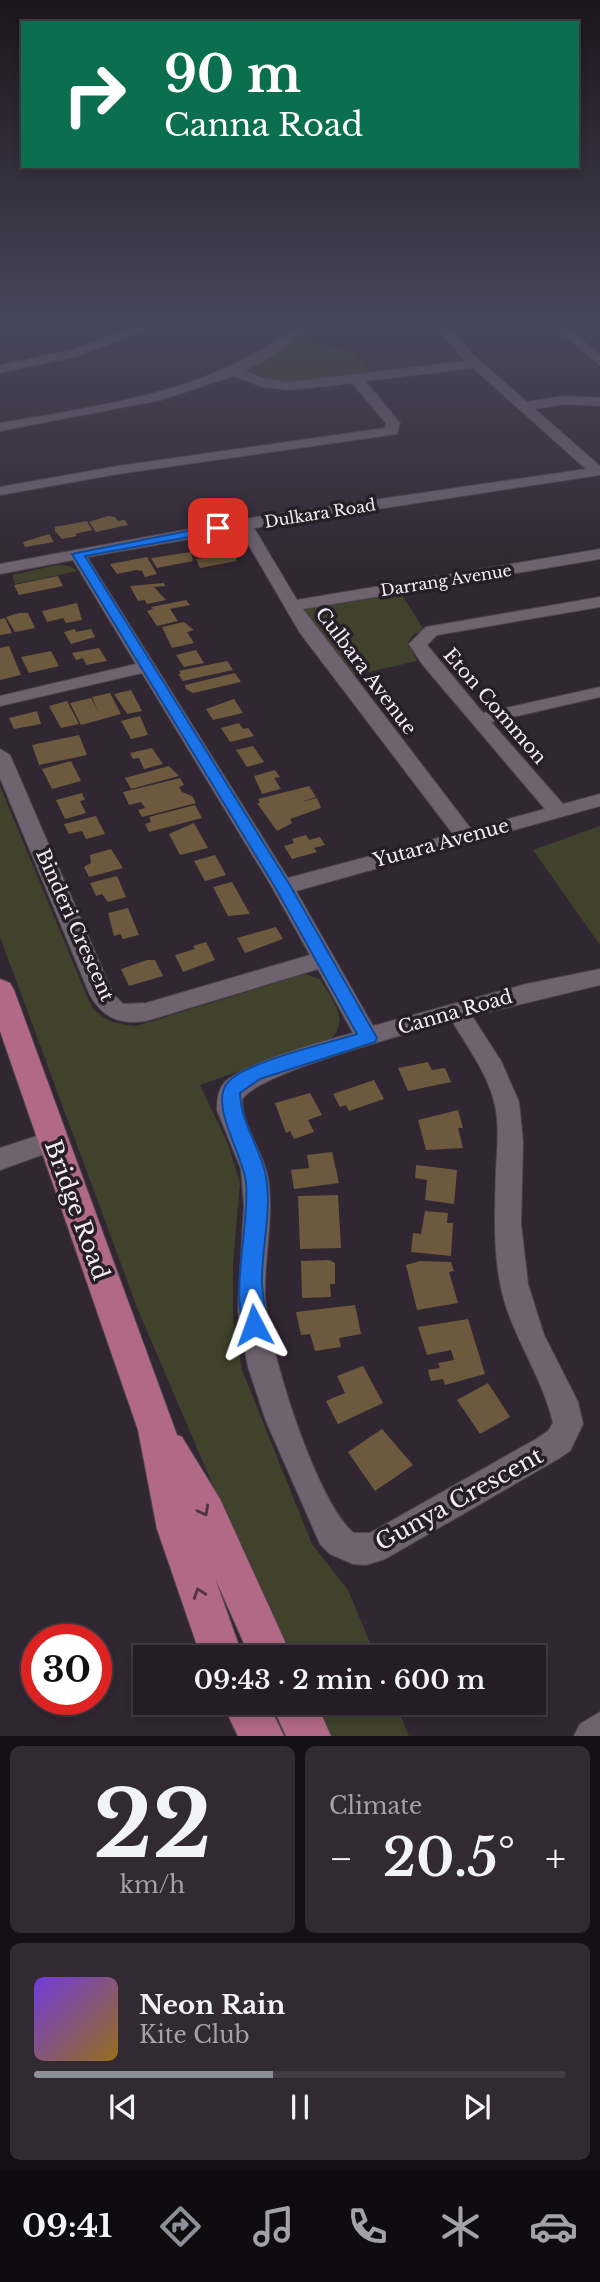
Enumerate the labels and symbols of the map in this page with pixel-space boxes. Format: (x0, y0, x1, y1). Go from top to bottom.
street label: Dulkara Road (263, 494, 377, 532)
pin (188, 498, 248, 558)
street label: Darrang Avenue (379, 560, 513, 600)
street label: Culbara Avenue (311, 603, 421, 739)
street label: Eton Common (438, 643, 552, 769)
street label: Yutara Avenue (370, 814, 511, 872)
street label: Binderi Crescent (31, 845, 119, 1005)
street label: Canna Road (395, 985, 515, 1039)
street label: Bridge Road (39, 1136, 115, 1284)
position arrow (217, 1288, 291, 1362)
street label: Gunya Crescent (370, 1441, 548, 1557)
one-way arrow (195, 1503, 209, 1516)
one-way arrow (193, 1588, 207, 1600)
speed limit sign: 30 (21, 1624, 112, 1715)

